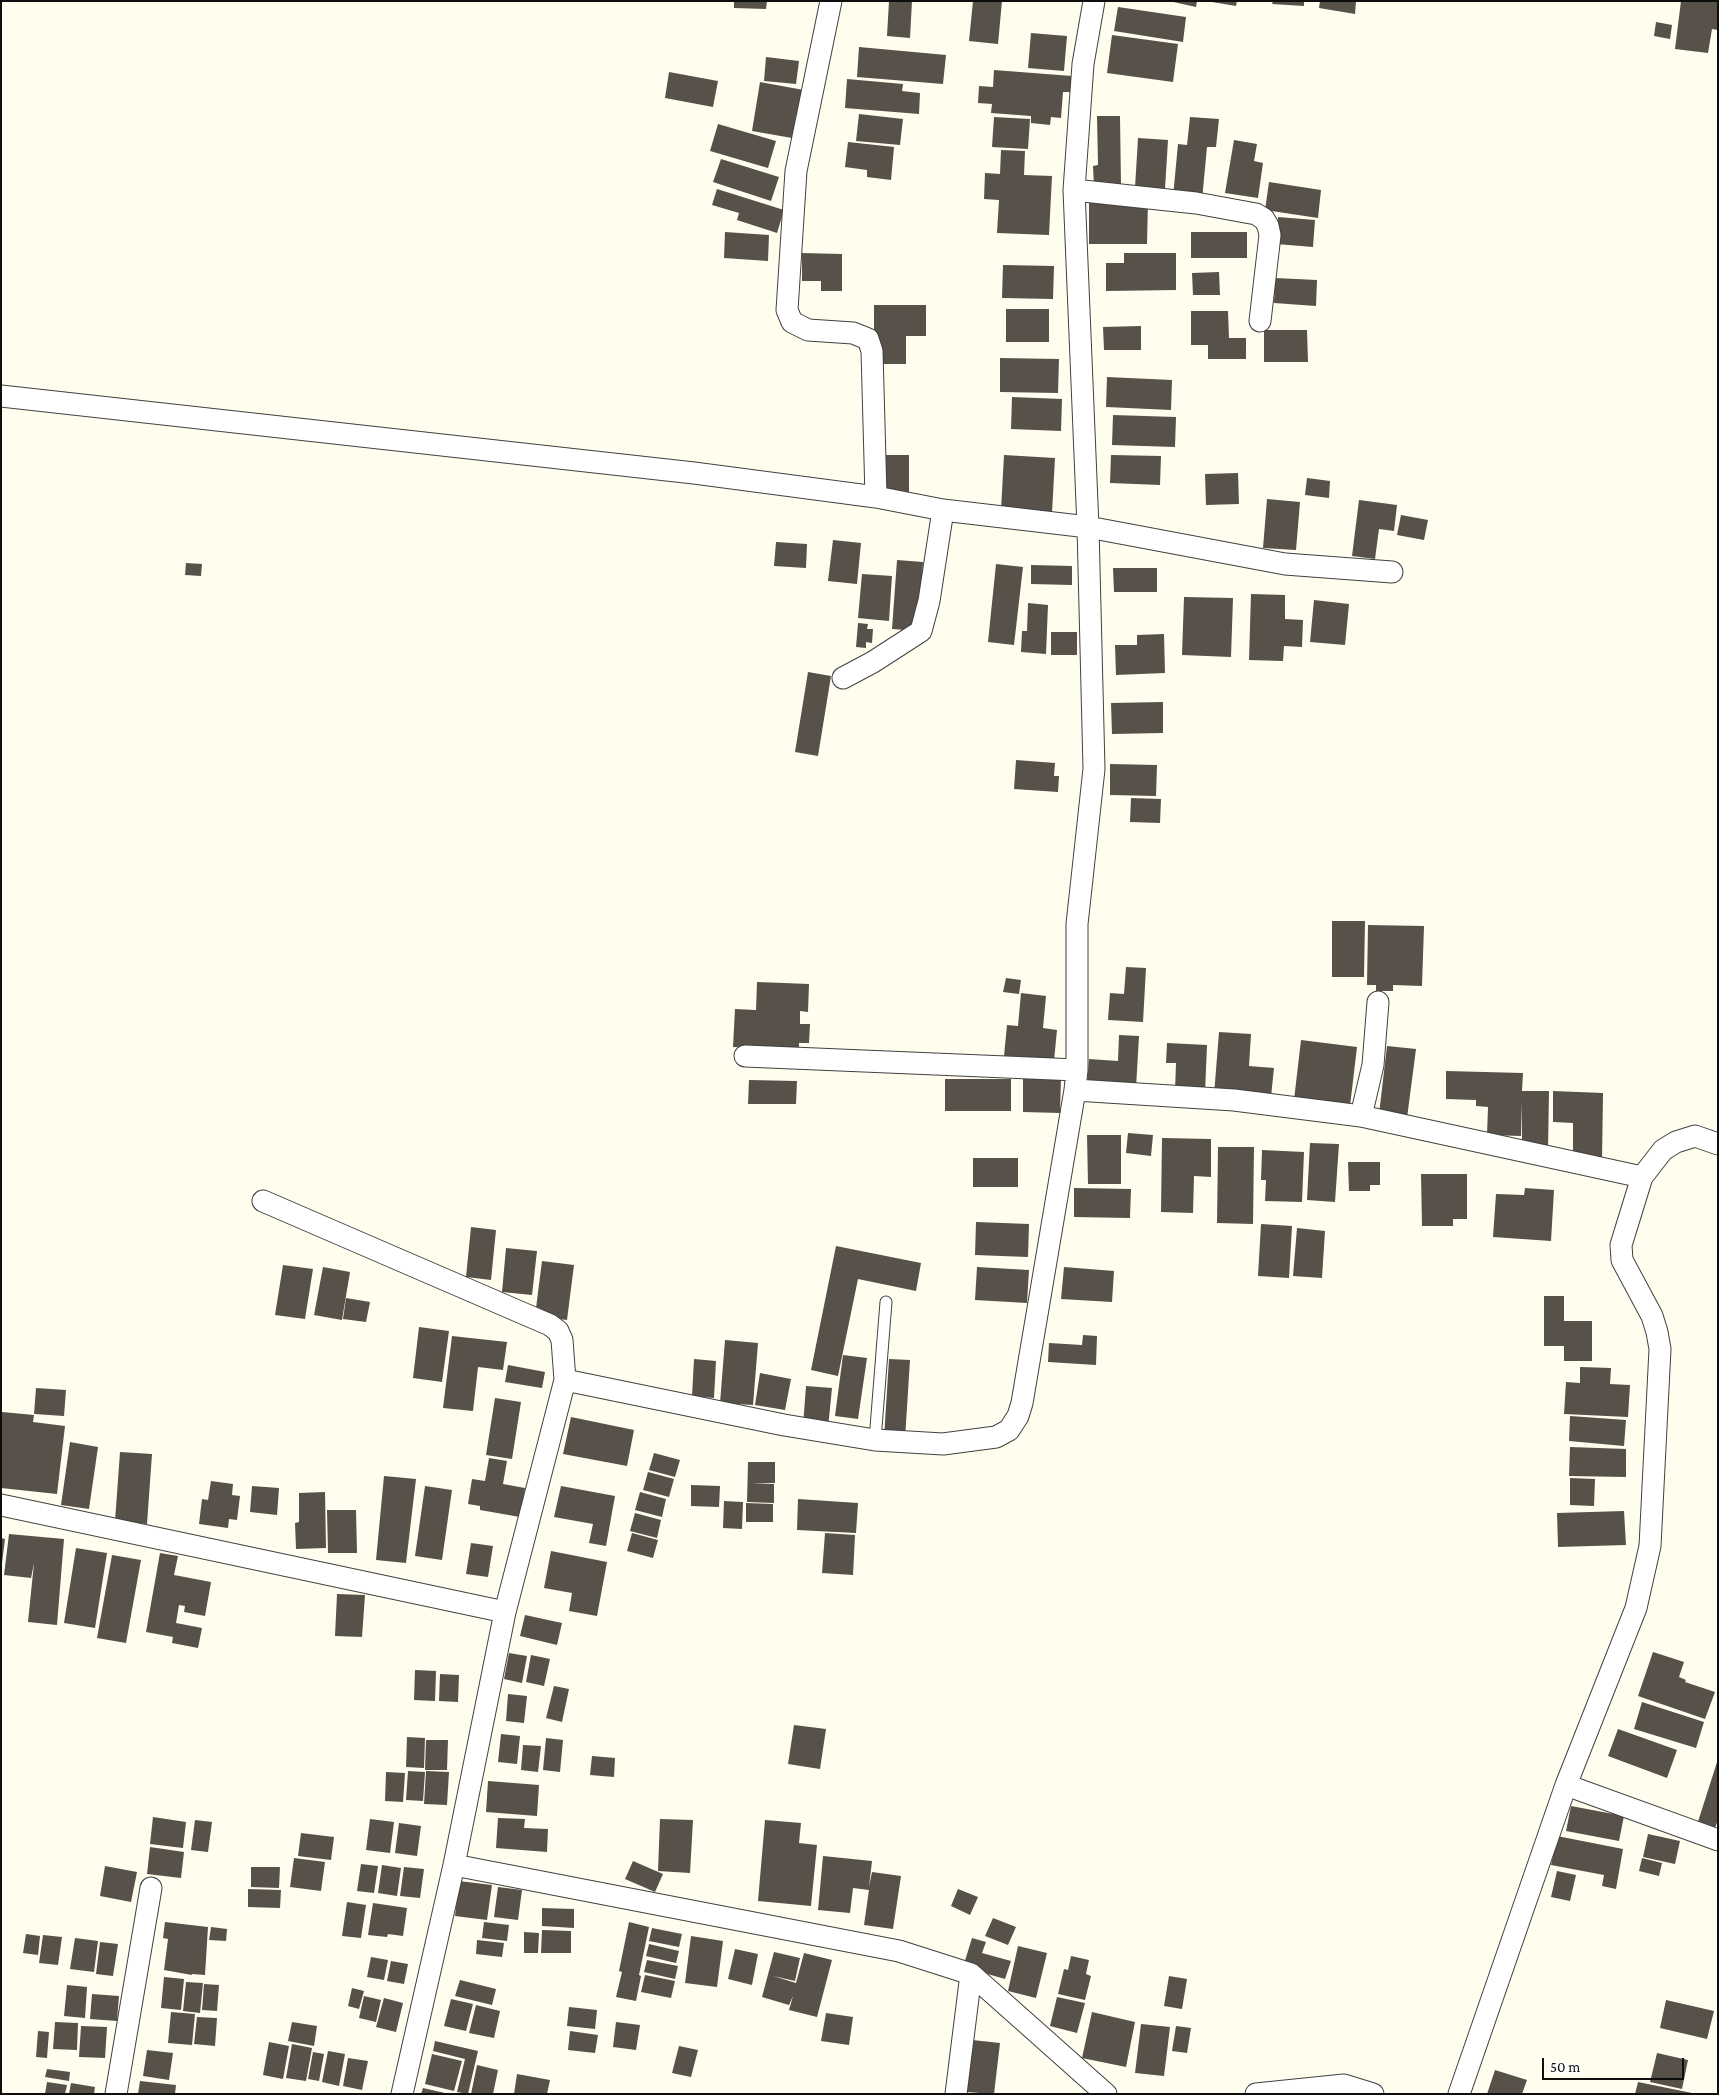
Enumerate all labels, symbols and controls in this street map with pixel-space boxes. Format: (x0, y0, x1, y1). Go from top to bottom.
scale bar (1544, 2048, 1686, 2080)
text: 50 m (1550, 2059, 1580, 2075)

